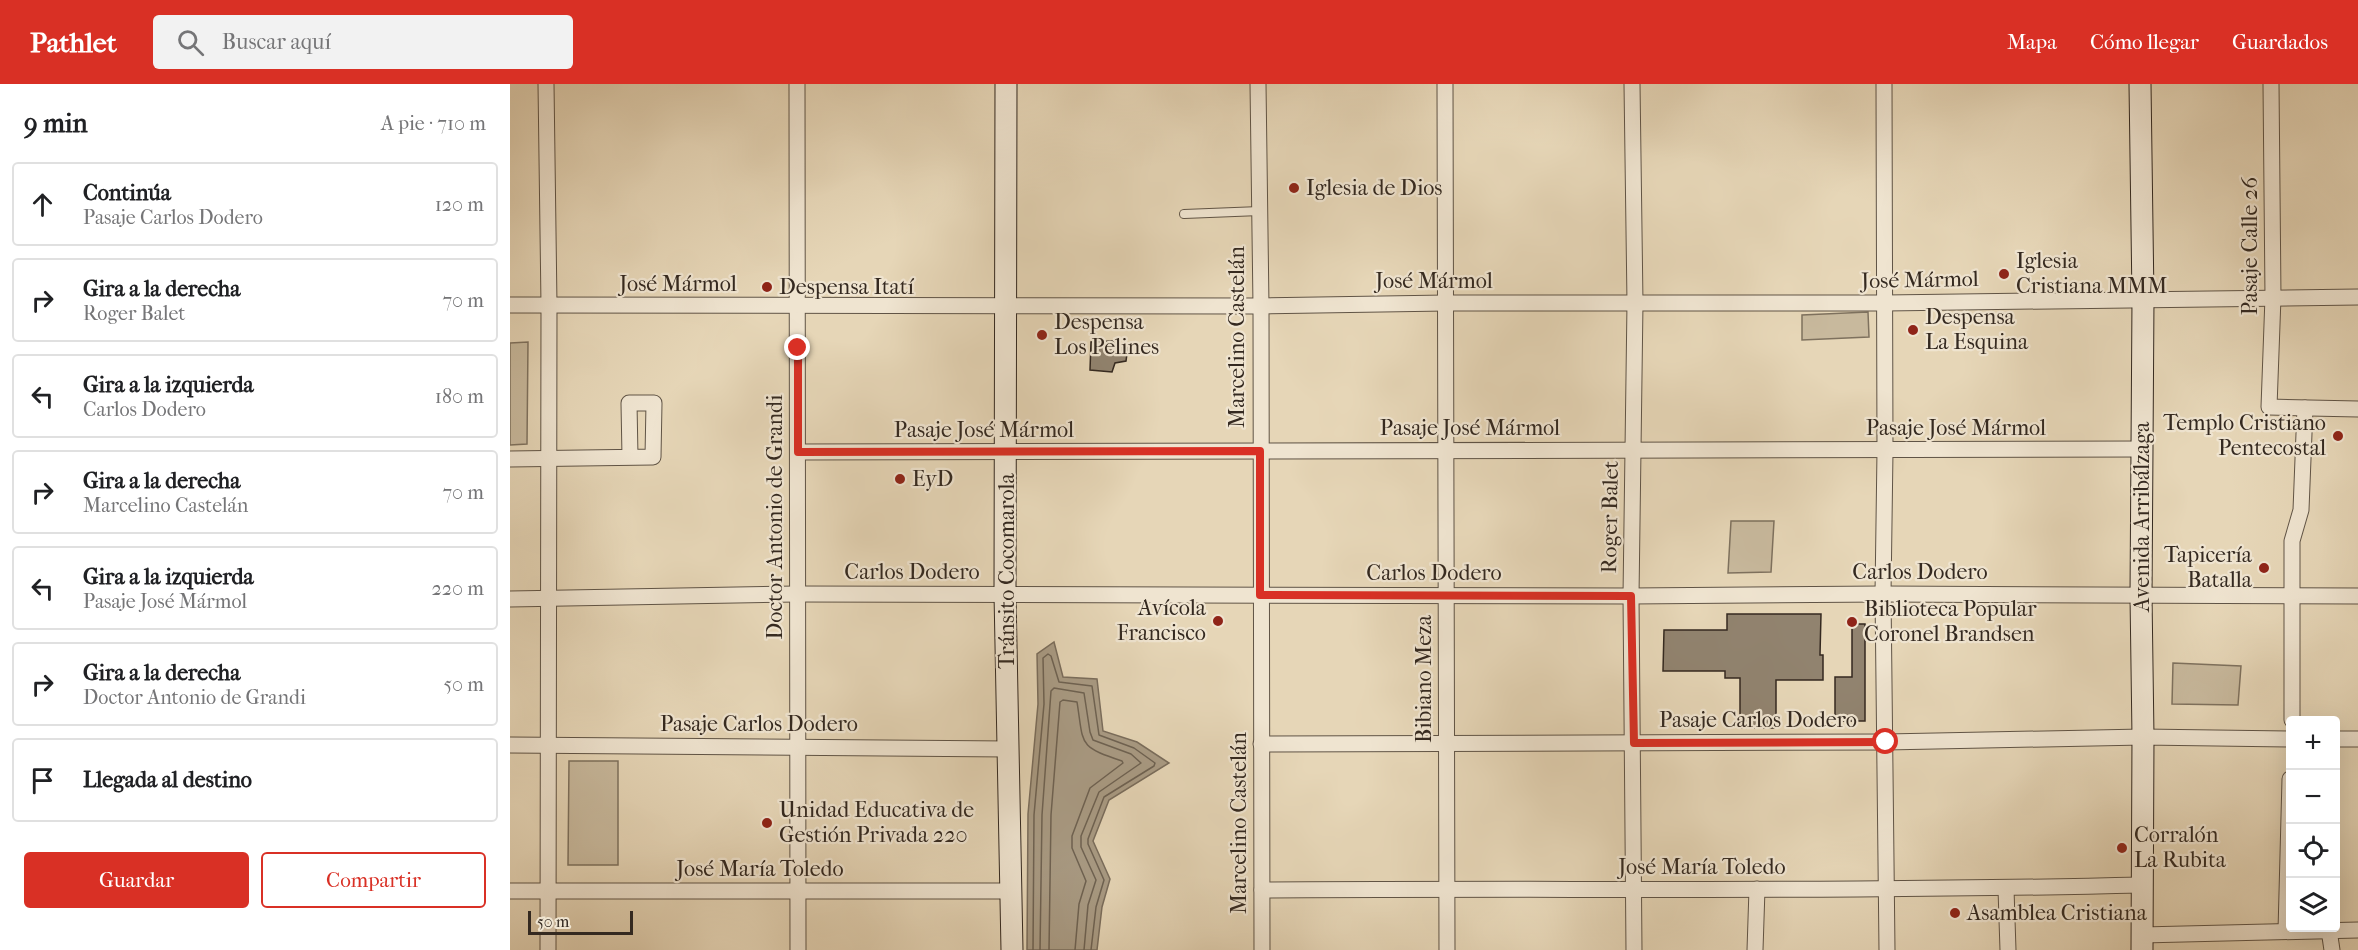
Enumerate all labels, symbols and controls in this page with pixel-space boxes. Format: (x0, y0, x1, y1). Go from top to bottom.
search box (153, 15, 573, 69)
text: Pathlet (30, 26, 117, 59)
icon: search (174, 26, 207, 59)
text: Buscar aquí (222, 29, 331, 55)
text: Mapa (2007, 30, 2057, 54)
text: Cómo llegar (2090, 30, 2199, 54)
text: Guardados (2232, 30, 2328, 54)
text: 9 min (24, 108, 88, 139)
text: A pie · 710 m (381, 112, 486, 135)
place label: Iglesia de Dios (1306, 175, 1443, 201)
street label: Pasaje Calle 26 (2237, 177, 2263, 315)
text: Continúa (83, 180, 171, 206)
marker: Iglesia de Dios (1287, 181, 1301, 195)
icon: ahead (26, 188, 59, 221)
text: 120 m (435, 193, 484, 216)
text: Pasaje Carlos Dodero (83, 206, 263, 229)
street label: Marcelino Castelán (1224, 246, 1250, 428)
place label: Iglesia Cristiana MMM (2016, 248, 2167, 299)
street label: José Mármol (1859, 266, 1979, 294)
marker: Iglesia Cristiana MMM (1997, 267, 2011, 281)
street label: José Mármol (1373, 268, 1493, 294)
street label: José Mármol (617, 271, 737, 297)
place label: Despensa Itatí (779, 274, 915, 300)
text: Gira a la derecha (83, 276, 240, 302)
marker: Despensa Itatí (760, 280, 774, 294)
icon: right (26, 284, 59, 317)
text: 70 m (442, 289, 484, 312)
text: Roger Balet (83, 302, 185, 325)
place label: Despensa La Esquina (1925, 304, 2029, 355)
place label: Despensa Los Pelines (1054, 309, 1159, 360)
marker: Despensa La Esquina (1906, 323, 1920, 337)
marker: Despensa Los Pelines (1035, 328, 1049, 342)
route end (784, 334, 810, 360)
text: Gira a la izquierda (83, 372, 254, 398)
icon: left (26, 380, 59, 413)
text: 180 m (435, 385, 484, 408)
street label: Doctor Antonio de Grandi (762, 394, 788, 640)
text: Carlos Dodero (83, 398, 206, 421)
place label: Templo Cristiano Pentecostal (2163, 410, 2326, 461)
street label: Pasaje José Mármol (1380, 415, 1560, 441)
street label: Pasaje José Mármol (1866, 415, 2046, 441)
street label: Pasaje José Mármol (894, 417, 1074, 443)
street label: Avenida Arribálzaga (2129, 421, 2155, 613)
marker: Templo Cristiano Pentecostal (2331, 429, 2345, 443)
street label: Roger Balet (1596, 460, 1624, 574)
place label: EyD (912, 466, 953, 492)
text: Gira a la derecha (83, 468, 240, 494)
marker: EyD (893, 472, 907, 486)
street label: Tránsito Cocomarola (994, 472, 1020, 669)
icon: right (26, 476, 59, 509)
text: 70 m (442, 481, 484, 504)
text: Marcelino Castelán (83, 494, 248, 517)
place label: Tapicería Batalla (2164, 542, 2253, 593)
street label: Carlos Dodero (844, 559, 980, 585)
street label: Carlos Dodero (1852, 559, 1988, 585)
street label: Carlos Dodero (1366, 560, 1502, 586)
marker: Tapicería Batalla (2257, 561, 2271, 575)
text: Gira a la izquierda (83, 564, 254, 590)
icon: left (26, 572, 59, 605)
text: 220 m (431, 577, 484, 600)
text: Pasaje José Mármol (83, 590, 247, 613)
place label: Avícola Francisco (1117, 595, 1207, 646)
place label: Biblioteca Popular Coronel Brandsen (1864, 596, 2037, 647)
marker: Avícola Francisco (1211, 614, 1225, 628)
street label: Bibiano Meza (1411, 614, 1437, 743)
marker: Biblioteca Popular Coronel Brandsen (1845, 615, 1859, 629)
text: Gira a la derecha (83, 660, 240, 686)
icon: right (26, 668, 59, 701)
text: 50 m (443, 673, 484, 696)
text: Doctor Antonio de Grandi (83, 686, 306, 709)
street label: Pasaje Carlos Dodero (1659, 707, 1857, 733)
street label: Pasaje Carlos Dodero (660, 711, 858, 737)
map controls (2286, 716, 2340, 932)
button: + (2286, 716, 2340, 770)
route start (1872, 728, 1898, 754)
street label: Marcelino Castelán (1226, 732, 1252, 914)
icon: arrive (26, 764, 59, 797)
text: Llegada al destino (83, 767, 252, 793)
button: − (2286, 770, 2340, 824)
place label: Unidad Educativa de Gestión Privada 220 (779, 797, 974, 848)
marker: Unidad Educativa de Gestión Privada 220 (760, 816, 774, 830)
place label: Corralón La Rubita (2134, 822, 2227, 873)
button: locate (2286, 824, 2340, 878)
marker: Corralón La Rubita (2115, 841, 2129, 855)
button: Guardar (24, 852, 249, 908)
button: Compartir (261, 852, 486, 908)
street label: José María Toledo (1616, 854, 1786, 880)
street label: José María Toledo (674, 856, 844, 882)
button: layers (2286, 878, 2340, 932)
place label: Asamblea Cristiana (1966, 900, 2148, 926)
marker: Asamblea Cristiana (1948, 906, 1962, 920)
scale bar (528, 908, 633, 936)
text: 50 m (537, 912, 569, 931)

